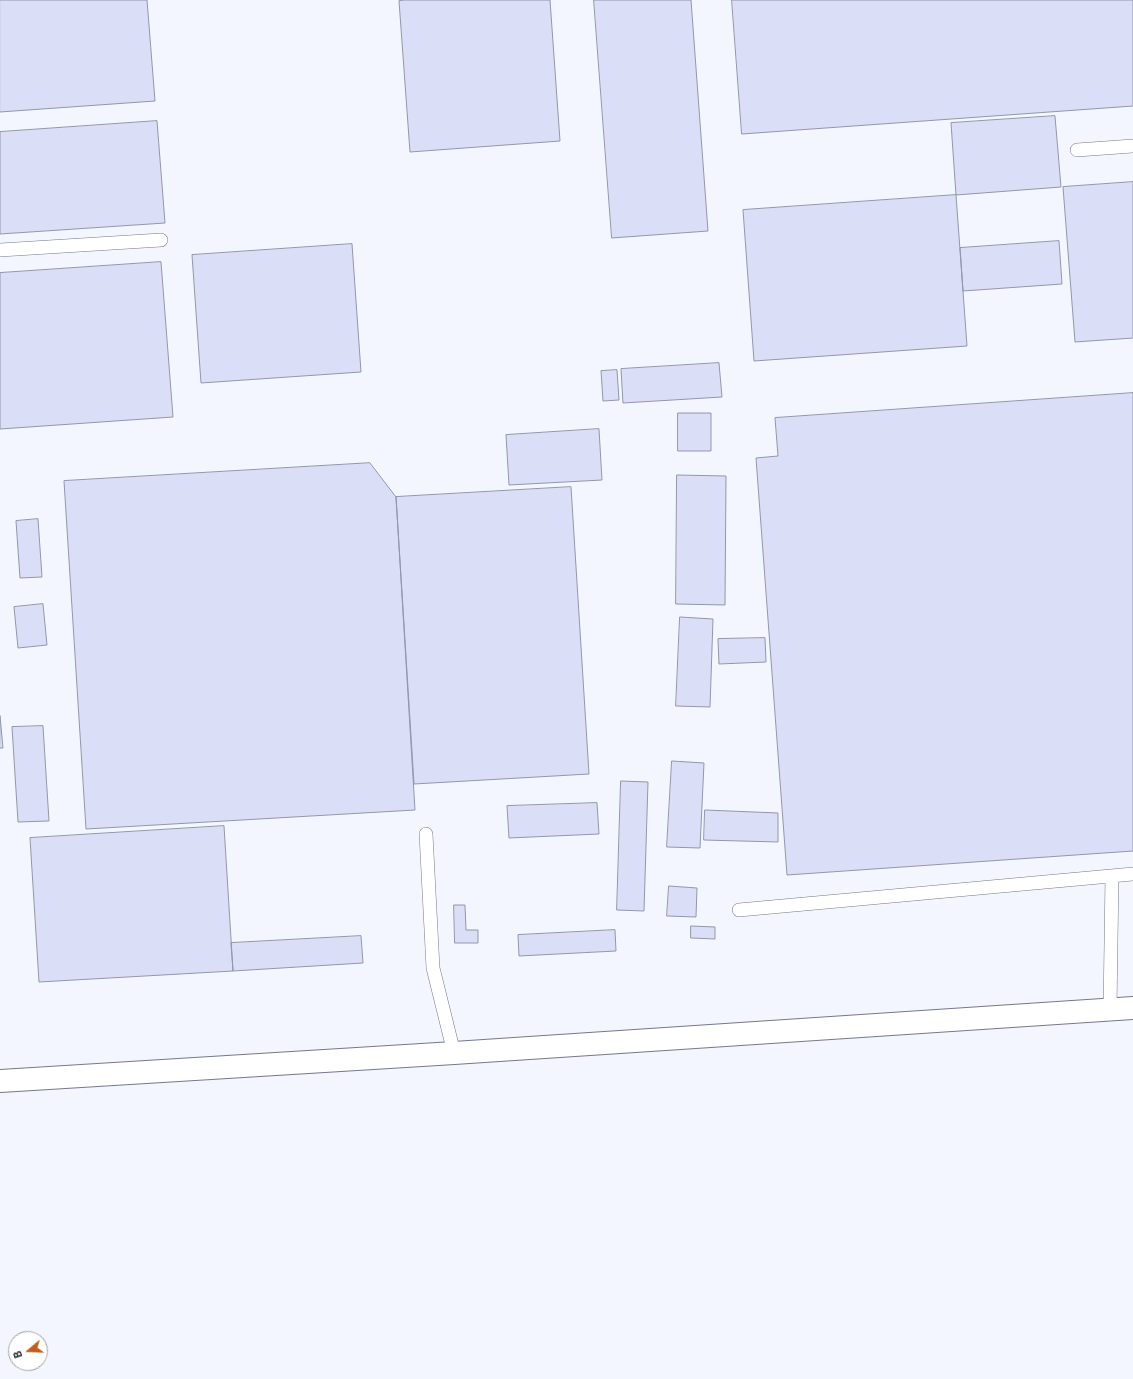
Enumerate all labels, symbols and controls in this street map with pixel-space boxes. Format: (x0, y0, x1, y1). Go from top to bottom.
north arrow (8, 1331, 48, 1371)
text: B (10, 1349, 25, 1360)

